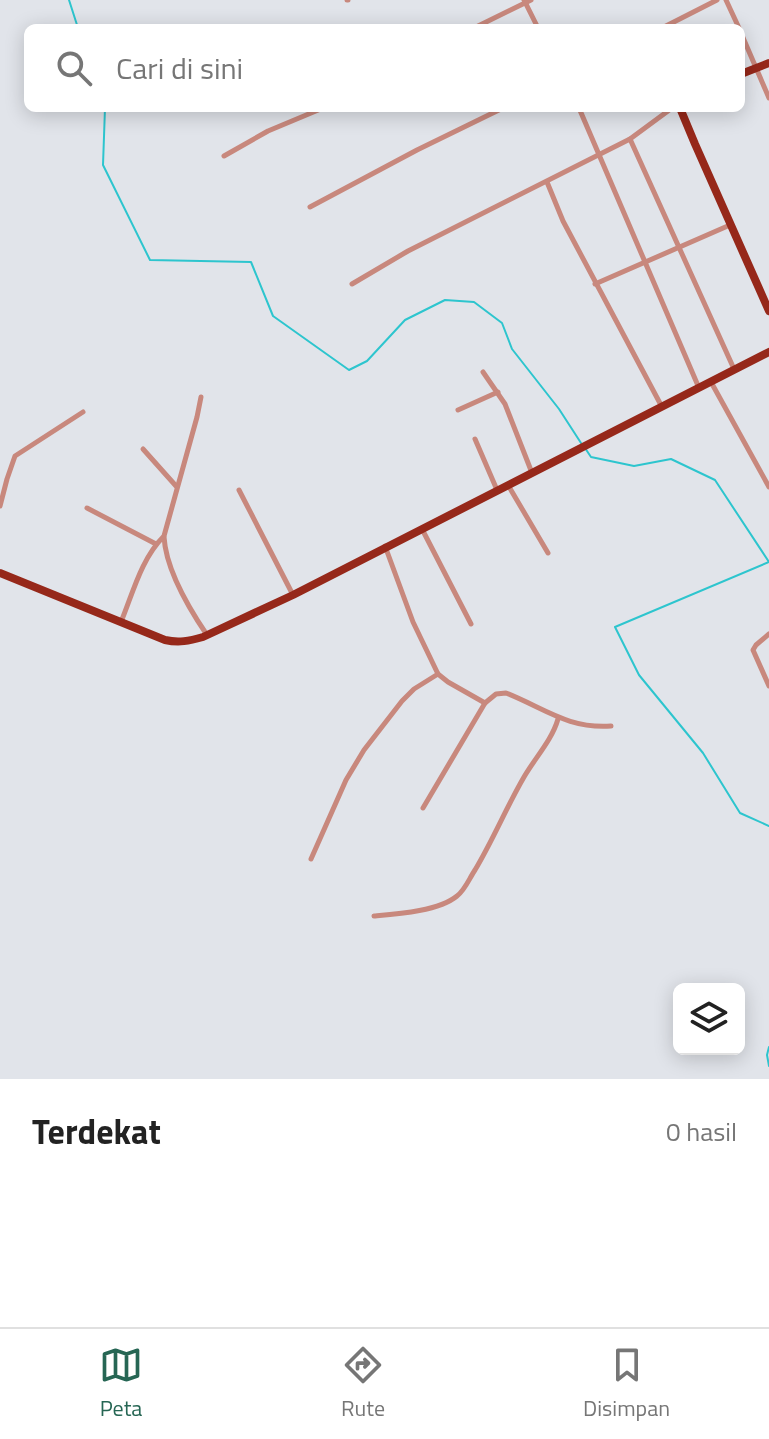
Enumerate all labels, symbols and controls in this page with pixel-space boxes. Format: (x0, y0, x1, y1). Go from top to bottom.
search box (24, 24, 745, 112)
text: Cari di sini (116, 45, 243, 91)
icon: search (52, 46, 96, 90)
map controls (673, 983, 745, 1055)
button: layers (673, 983, 745, 1055)
text: Terdekat (32, 1105, 161, 1157)
text: 0 hasil (666, 1112, 737, 1151)
tab: Peta (99, 1343, 143, 1425)
tab: Rute (341, 1343, 385, 1425)
tab: Disimpan (583, 1343, 670, 1425)

